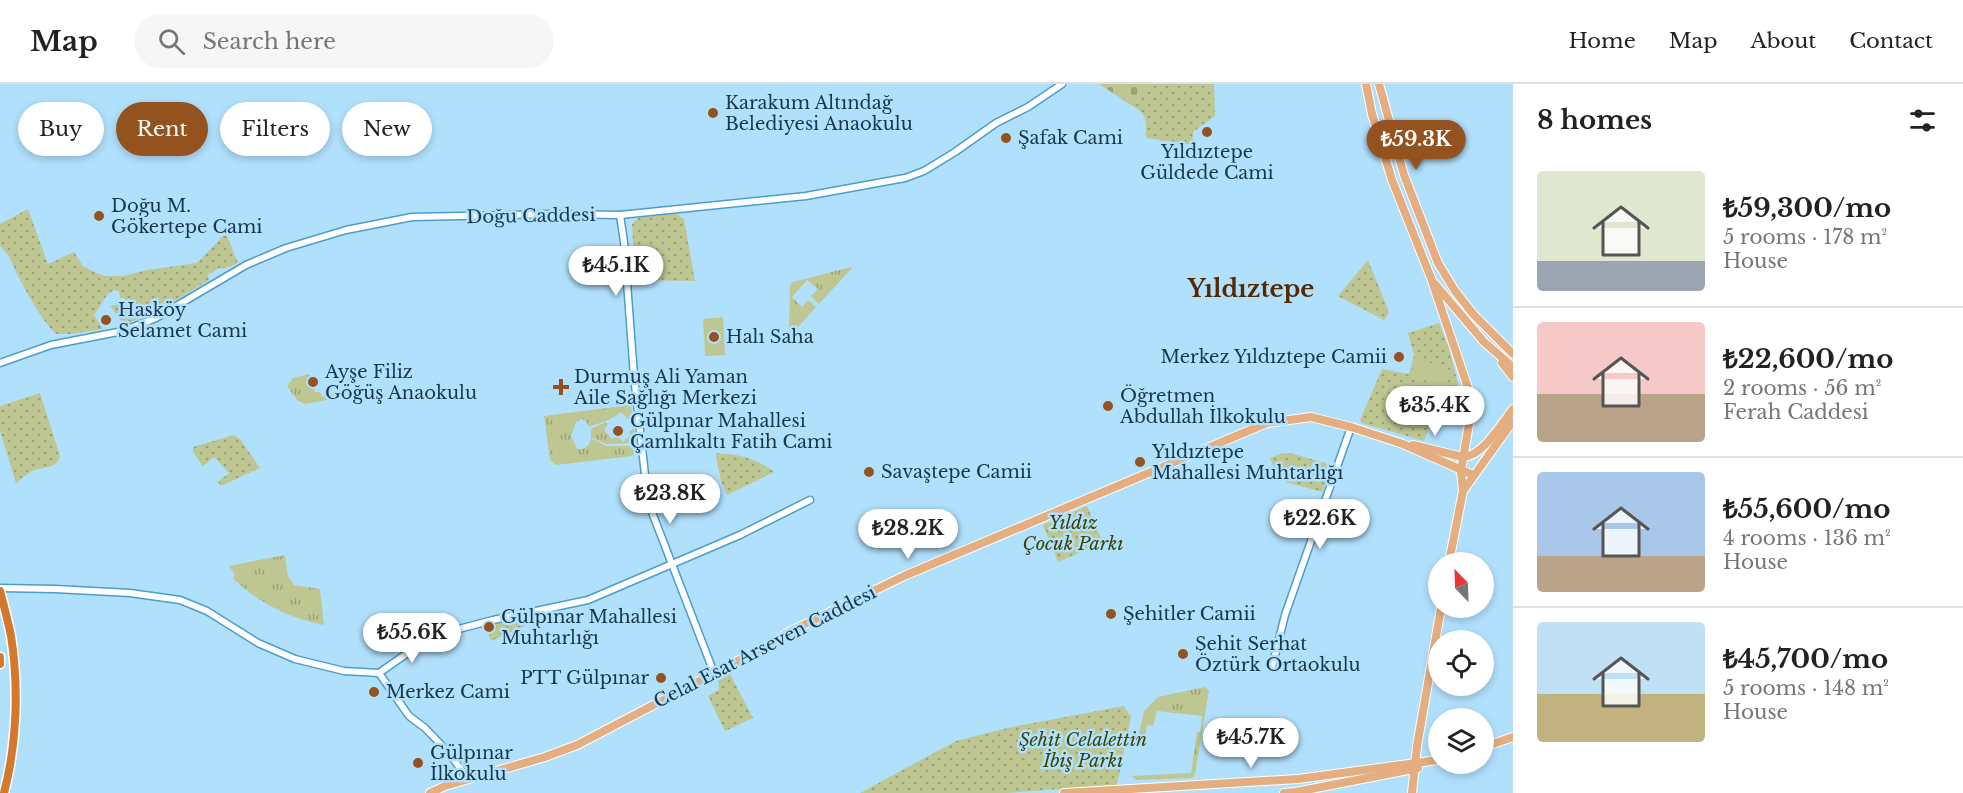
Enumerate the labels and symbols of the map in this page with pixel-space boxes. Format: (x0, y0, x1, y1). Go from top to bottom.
place label: Karakum Altındağ Belediyesi Anaokulu (725, 92, 913, 135)
marker: Karakum Altındağ Belediyesi Anaokulu (706, 106, 720, 120)
pin: ₺59.3K (1367, 120, 1465, 171)
marker: Yıldıztepe Güldede Cami (1200, 125, 1214, 139)
place label: Şafak Cami (1018, 127, 1123, 149)
marker: Şafak Cami (999, 131, 1013, 145)
place label: Yıldıztepe Güldede Cami (1140, 141, 1274, 184)
place label: Doğu M. Gökertepe Cami (111, 195, 262, 238)
street label: Doğu Caddesi (466, 204, 596, 228)
marker: Doğu M. Gökertepe Cami (92, 209, 106, 223)
pin: ₺45.1K (567, 246, 665, 297)
district label: Yıldıztepe (1187, 274, 1314, 303)
place label: Hasköy Selamet Cami (118, 299, 247, 342)
marker: Hasköy Selamet Cami (99, 313, 113, 327)
place label: Halı Saha (726, 326, 814, 348)
marker: Halı Saha (707, 330, 721, 344)
place label: Merkez Yıldıztepe Camii (1161, 346, 1387, 368)
marker: Merkez Yıldıztepe Camii (1392, 350, 1406, 364)
place label: Ayşe Filiz Göğüş Anaokulu (324, 361, 477, 404)
place label: Durmuş Ali Yaman Aile Sağlığı Merkezi (573, 366, 757, 409)
marker: Ayşe Filiz Göğüş Anaokulu (306, 375, 320, 389)
marker: Durmuş Ali Yaman Aile Sağlığı Merkezi (552, 378, 570, 396)
place label: Öğretmen Abdullah İlkokulu (1119, 384, 1286, 428)
pin: ₺35.4K (1386, 386, 1484, 437)
marker: Öğretmen Abdullah İlkokulu (1101, 399, 1115, 413)
place label: Gülpınar Mahallesi Çamlıkaltı Fatih Cami (630, 410, 832, 453)
marker: Gülpınar Mahallesi Çamlıkaltı Fatih Cami (611, 424, 625, 438)
place label: Yıldıztepe Mahallesi Muhtarlığı (1151, 441, 1343, 484)
marker: Yıldıztepe Mahallesi Muhtarlığı (1133, 455, 1147, 469)
place label: Savaştepe Camii (881, 461, 1032, 483)
marker: Savaştepe Camii (862, 465, 876, 479)
pin: ₺23.8K (621, 474, 719, 525)
pin: ₺22.6K (1271, 499, 1369, 550)
pin: ₺28.2K (859, 509, 957, 560)
park label: Yıldız Çocuk Parkı (1023, 512, 1123, 555)
north arrow (1428, 552, 1494, 618)
street label: Celal Esat Arseven Caddesi (650, 581, 880, 713)
place label: Şehitler Camii (1123, 603, 1256, 625)
place label: Gülpınar Mahallesi Muhtarlığı (501, 606, 677, 649)
marker: Şehitler Camii (1104, 607, 1118, 621)
pin: ₺55.6K (363, 613, 461, 664)
marker: Gülpınar Mahallesi Muhtarlığı (482, 620, 496, 634)
place label: Şehit Serhat Öztürk Ortaokulu (1195, 633, 1361, 676)
marker: Şehit Serhat Öztürk Ortaokulu (1176, 647, 1190, 661)
place label: PTT Gülpınar (520, 667, 649, 689)
marker: PTT Gülpınar (654, 671, 668, 685)
place label: Merkez Cami (386, 681, 510, 703)
marker: Merkez Cami (367, 685, 381, 699)
pin: ₺45.7K (1202, 718, 1300, 769)
park label: Şehit Celalettin İbiş Parkı (1019, 729, 1147, 772)
place label: Gülpınar İlkokulu (430, 742, 513, 785)
marker: Gülpınar İlkokulu (411, 756, 425, 770)

